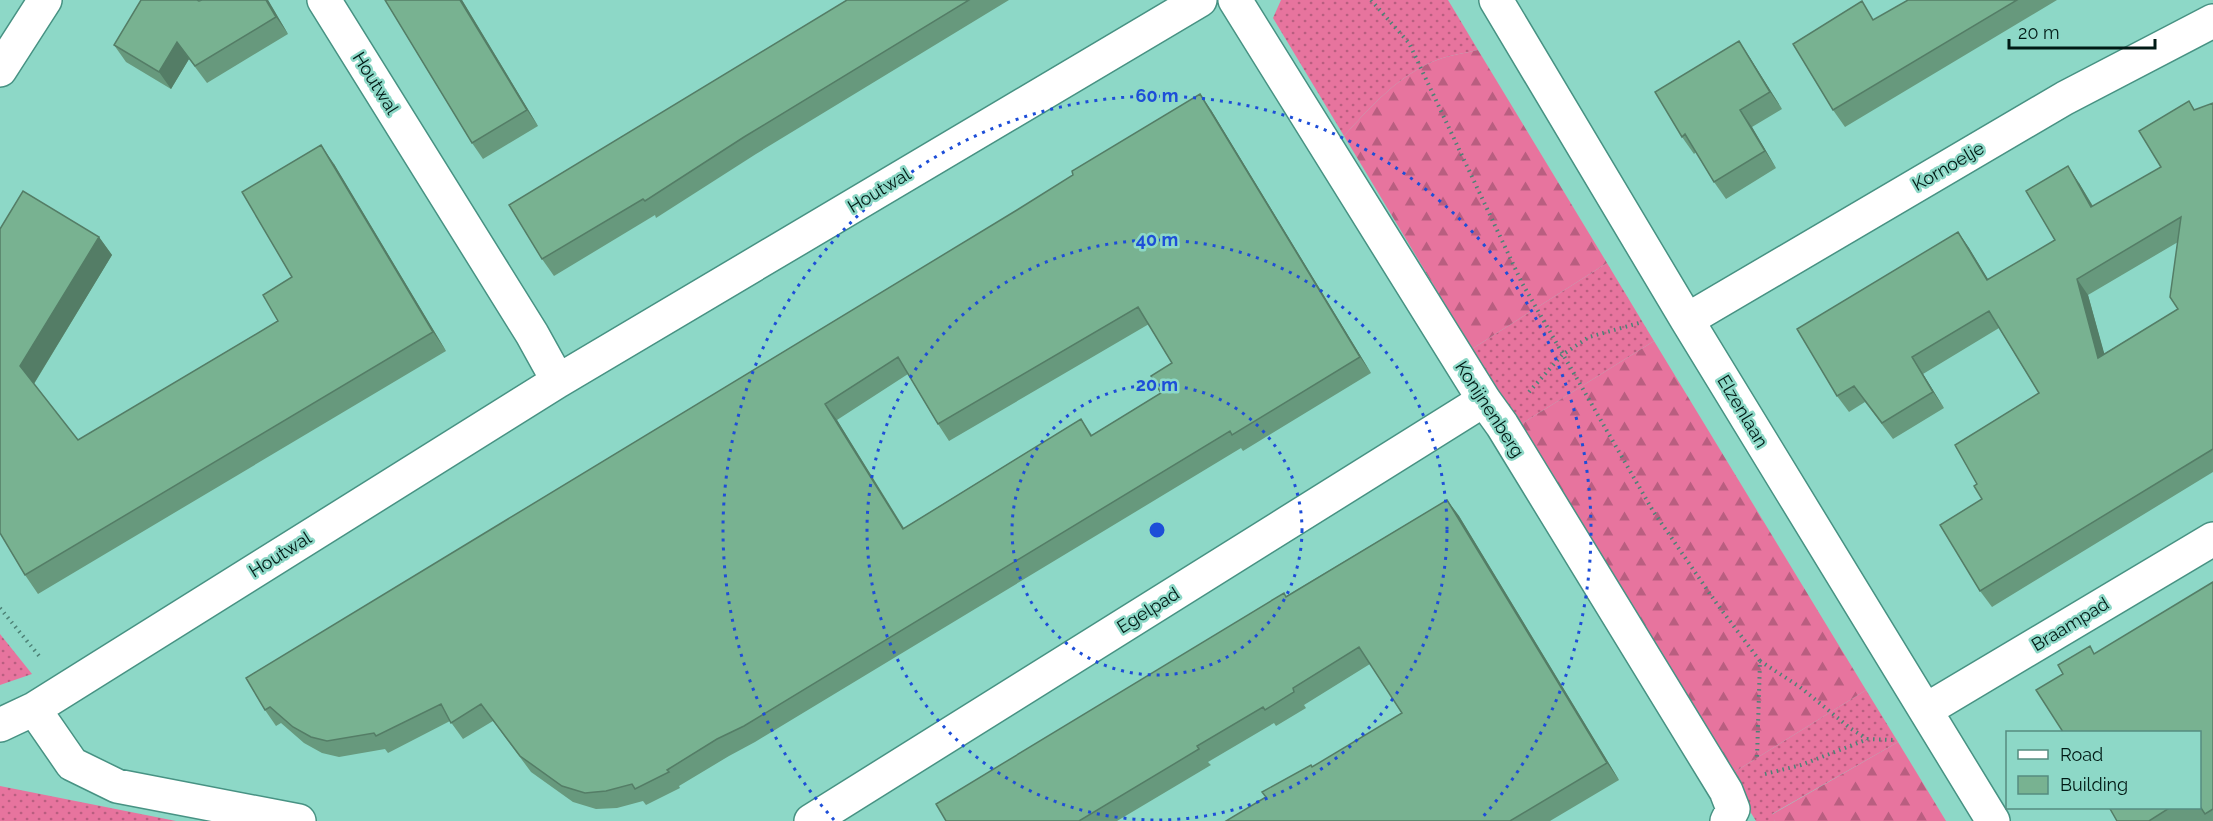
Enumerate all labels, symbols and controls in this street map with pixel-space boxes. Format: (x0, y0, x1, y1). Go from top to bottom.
scale bar (2009, 12, 2154, 50)
text: 20 m (2018, 22, 2060, 43)
street label: Houtwal (349, 48, 403, 118)
text: 60 m (1135, 85, 1179, 106)
street label: Kornoelje (1908, 137, 1988, 195)
street label: Houtwal (844, 163, 914, 217)
text: 40 m (1136, 229, 1178, 250)
street label: Konijnenberg (1451, 357, 1529, 461)
street label: Elzenlaan (1713, 371, 1773, 451)
text: 20 m (1136, 374, 1178, 395)
centre of rings (1147, 520, 1167, 540)
street label: Houtwal (245, 527, 315, 581)
street label: Egelpad (1113, 583, 1183, 637)
street label: Braampad (2027, 593, 2113, 655)
legend (2006, 731, 2201, 809)
text: Road (2060, 744, 2103, 765)
text: Building (2060, 774, 2128, 795)

